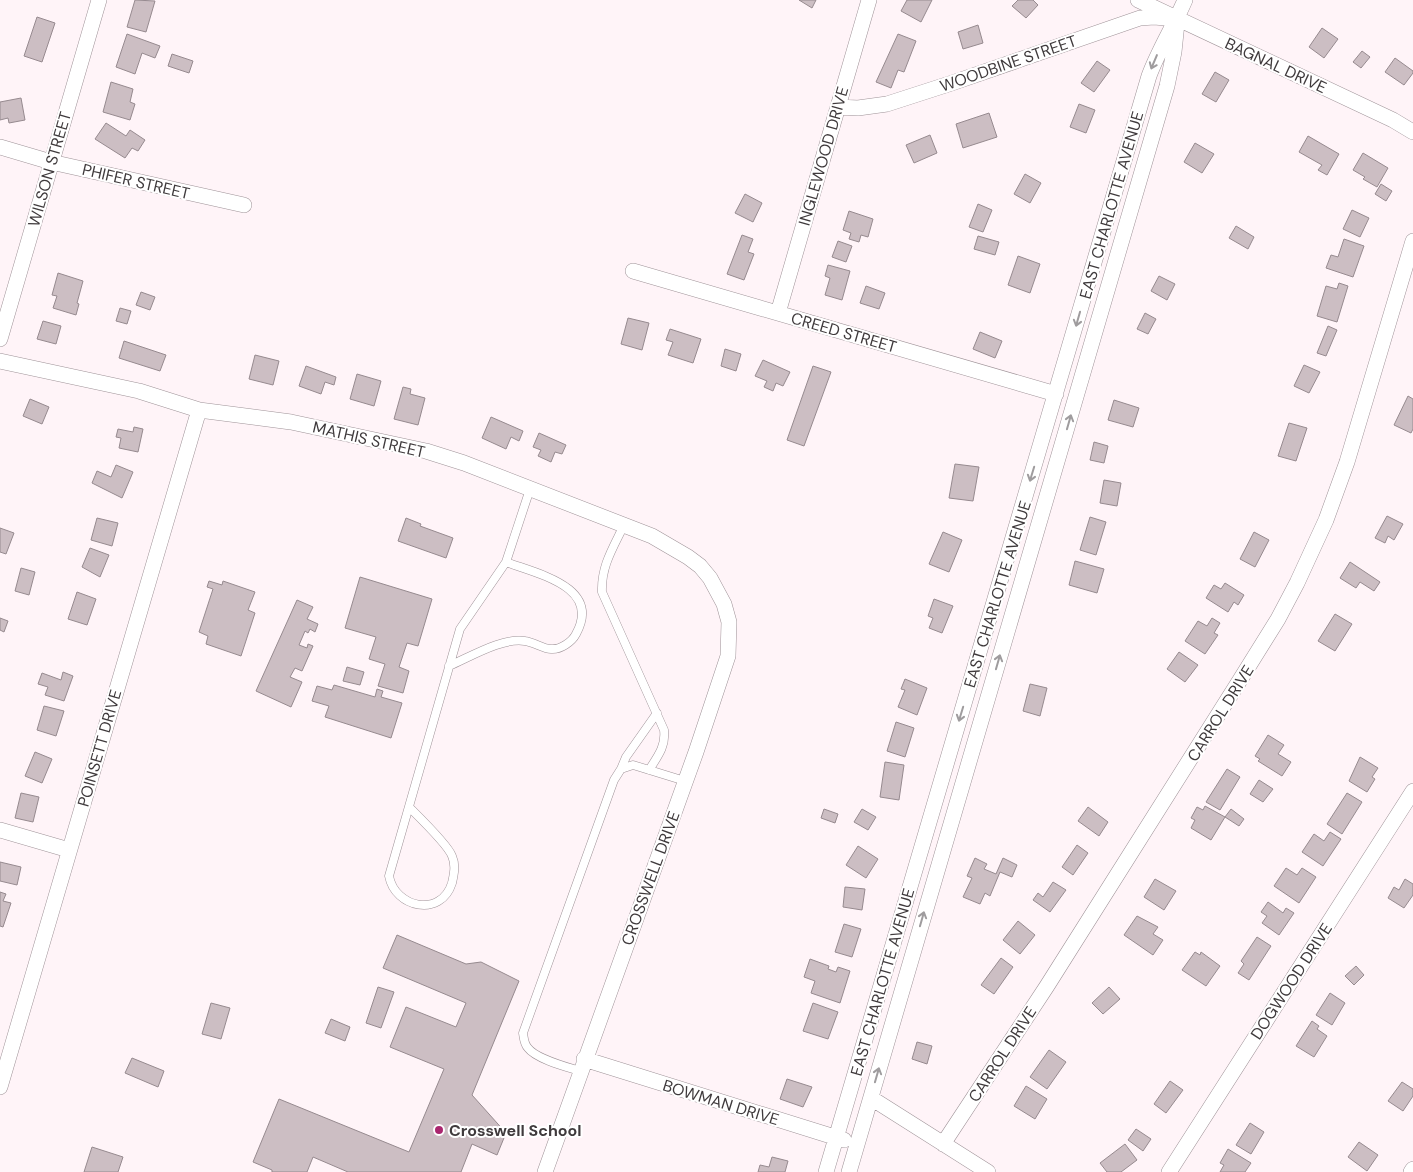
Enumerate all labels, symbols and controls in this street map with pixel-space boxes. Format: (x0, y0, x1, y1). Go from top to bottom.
street label: WOODBINE STREET (937, 30, 1079, 97)
street label: BAGNAL DRIVE (1222, 33, 1330, 98)
one-way arrow (1149, 54, 1159, 69)
street label: INGLEWOOD DRIVE (794, 84, 853, 228)
street label: WILSON STREET (23, 109, 76, 229)
street label: EAST CHARLOTTE AVENUE (1075, 109, 1148, 301)
street label: PHIFER STREET (80, 159, 192, 204)
street label: CREED STREET (789, 307, 899, 358)
one-way arrow (1072, 310, 1082, 326)
one-way arrow (1064, 415, 1074, 431)
street label: MATHIS STREET (311, 416, 427, 463)
one-way arrow (1026, 466, 1036, 482)
street label: EAST CHARLOTTE AVENUE (959, 498, 1036, 690)
one-way arrow (994, 654, 1003, 670)
street label: CARROL DRIVE (1182, 661, 1258, 765)
street label: POINSETT DRIVE (73, 687, 126, 809)
one-way arrow (955, 706, 965, 722)
street label: CROSSWELL DRIVE (616, 808, 684, 948)
street label: EAST CHARLOTTE AVENUE (846, 886, 919, 1078)
one-way arrow (918, 911, 928, 927)
street label: DOGWOOD DRIVE (1246, 919, 1337, 1043)
street label: CARROL DRIVE (964, 1002, 1041, 1106)
one-way arrow (873, 1067, 883, 1083)
street label: BOWMAN DRIVE (660, 1075, 782, 1130)
place label: Crosswell School (449, 1120, 582, 1141)
marker: Crosswell School (433, 1124, 445, 1136)

